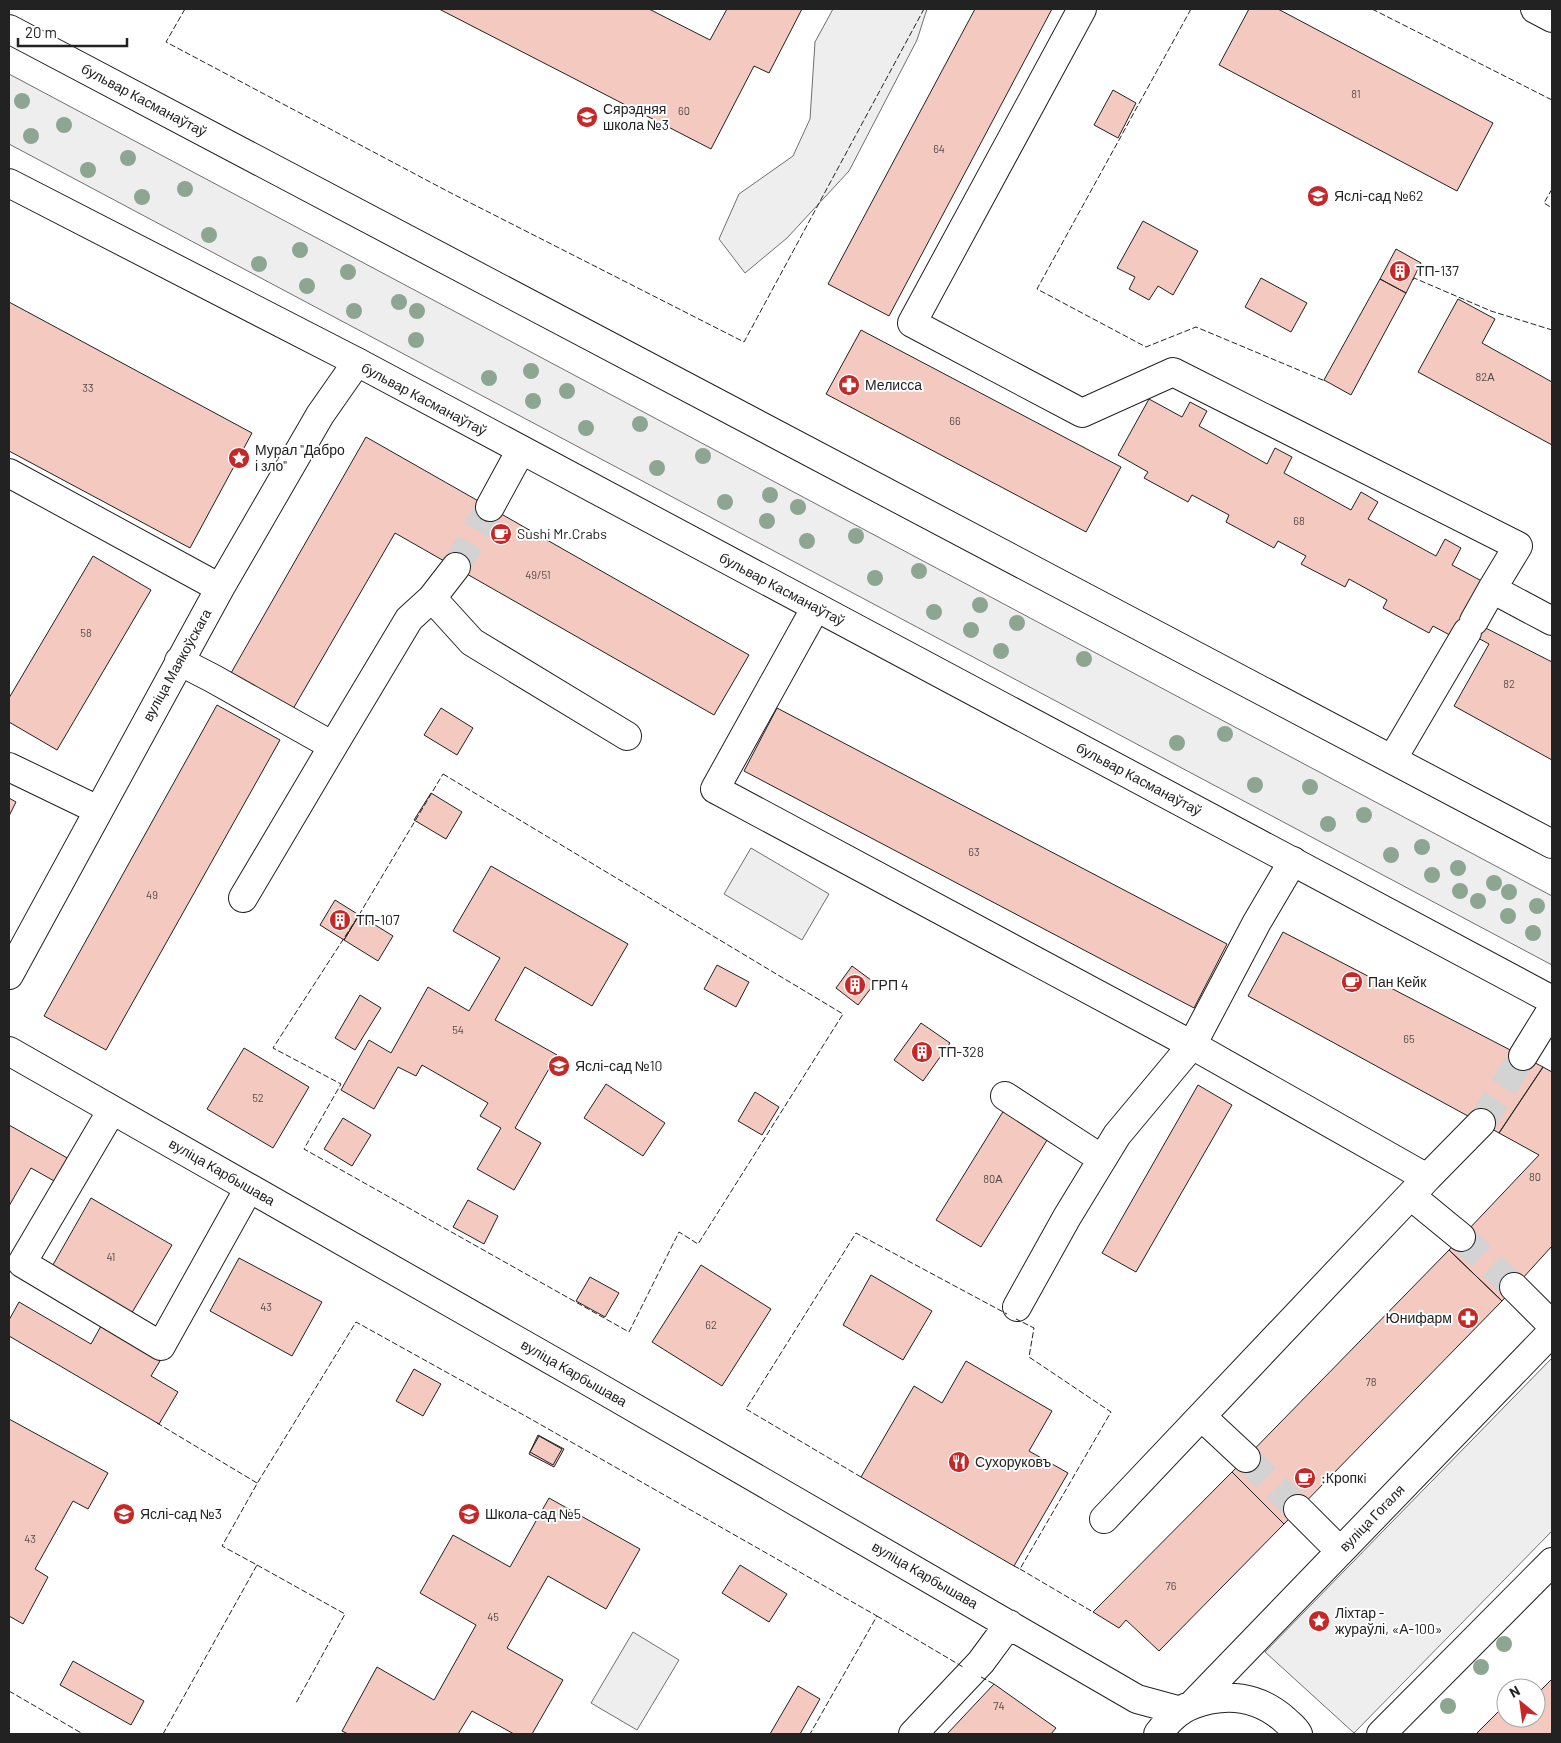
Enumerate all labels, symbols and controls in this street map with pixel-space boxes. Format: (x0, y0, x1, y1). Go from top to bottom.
scale bar (18, 15, 126, 47)
text: 20 m (25, 23, 57, 41)
street label: бульвар Касманаўтаў (79, 59, 210, 140)
house number: 81 (1351, 87, 1361, 100)
place label: Сярэдняя школа №3 (603, 100, 669, 133)
house number: 60 (678, 104, 690, 117)
school or university icon: Сярэдняя школа №3 (575, 105, 599, 129)
house number: 64 (933, 142, 945, 155)
school or university icon: Яслі-сад №62 (1306, 184, 1330, 208)
place label: Яслі-сад №62 (1334, 187, 1423, 204)
building icon: ТП-137 (1388, 259, 1412, 283)
place label: ТП-137 (1416, 262, 1459, 279)
street label: бульвар Касманаўтаў (359, 358, 490, 439)
house number: 82А (1476, 370, 1495, 383)
pharmacy icon: Мелисса (837, 373, 861, 397)
place label: Мелисса (865, 376, 922, 393)
house number: 33 (82, 381, 94, 394)
house number: 66 (949, 414, 961, 427)
place label: Мурал "Дабро і зло" (255, 441, 345, 474)
place icon: Мурал "Дабро і зло" (227, 446, 251, 470)
house number: 68 (1293, 514, 1305, 527)
cafe icon: Sushi Mr.Crabs (489, 522, 513, 546)
place label: Sushi Mr.Crabs (517, 525, 607, 542)
street label: бульвар Касманаўтаў (717, 548, 848, 629)
house number: 49/51 (525, 568, 551, 581)
street label: вуліца Маякоўскага (139, 605, 215, 724)
house number: 58 (80, 626, 92, 639)
house number: 82 (1503, 677, 1515, 690)
street label: бульвар Касманаўтаў (1074, 738, 1205, 819)
house number: 63 (968, 845, 980, 858)
house number: 49 (146, 888, 158, 901)
building icon: ТП-107 (328, 908, 352, 932)
place label: ТП-107 (356, 911, 400, 928)
cafe icon: Пан Кейк (1340, 970, 1364, 994)
building icon: ГРП 4 (843, 973, 867, 997)
place label: Пан Кейк (1368, 973, 1427, 990)
place label: ГРП 4 (871, 976, 909, 993)
house number: 54 (452, 1023, 464, 1036)
house number: 65 (1403, 1032, 1415, 1045)
building icon: ТП-328 (910, 1040, 934, 1064)
place label: ТП-328 (938, 1043, 984, 1060)
school or university icon: Яслі-сад №10 (547, 1054, 571, 1078)
place label: Яслі-сад №10 (575, 1057, 663, 1074)
house number: 52 (252, 1091, 264, 1104)
street label: вуліца Карбышава (166, 1134, 278, 1209)
house number: 80 (1529, 1170, 1541, 1183)
house number: 80А (983, 1172, 1003, 1185)
house number: 41 (107, 1250, 115, 1263)
house number: 43 (260, 1300, 272, 1313)
pharmacy icon: Юнифарм (1456, 1306, 1480, 1330)
place label: Юнифарм (1386, 1309, 1452, 1326)
house number: 62 (705, 1318, 717, 1331)
street label: вуліца Карбышава (518, 1335, 630, 1410)
house number: 78 (1366, 1375, 1377, 1388)
restaurant icon: Сухоруковъ (947, 1450, 971, 1474)
place label: Сухоруковъ (975, 1453, 1051, 1470)
cafe icon: :Кропкi (1293, 1466, 1317, 1490)
place label: :Кропкi (1321, 1469, 1367, 1486)
street label: вуліца Гогаля (1335, 1481, 1408, 1555)
school or university icon: Яслі-сад №3 (112, 1502, 136, 1526)
school or university icon: Школа-сад №5 (457, 1502, 481, 1526)
place label: Яслі-сад №3 (140, 1505, 222, 1522)
place label: Школа-сад №5 (485, 1505, 581, 1522)
house number: 43 (24, 1532, 36, 1545)
street label: вуліца Карбышава (869, 1537, 981, 1612)
house number: 76 (1166, 1579, 1177, 1592)
place label: Ліхтар - жураўлі, «А-100» (1335, 1604, 1442, 1637)
place icon: Ліхтар - жураўлі, «А-100» (1307, 1609, 1331, 1633)
house number: 45 (487, 1610, 499, 1623)
north arrow (1496, 1678, 1546, 1728)
text: N (1506, 1682, 1523, 1701)
house number: 74 (993, 1699, 1005, 1712)

